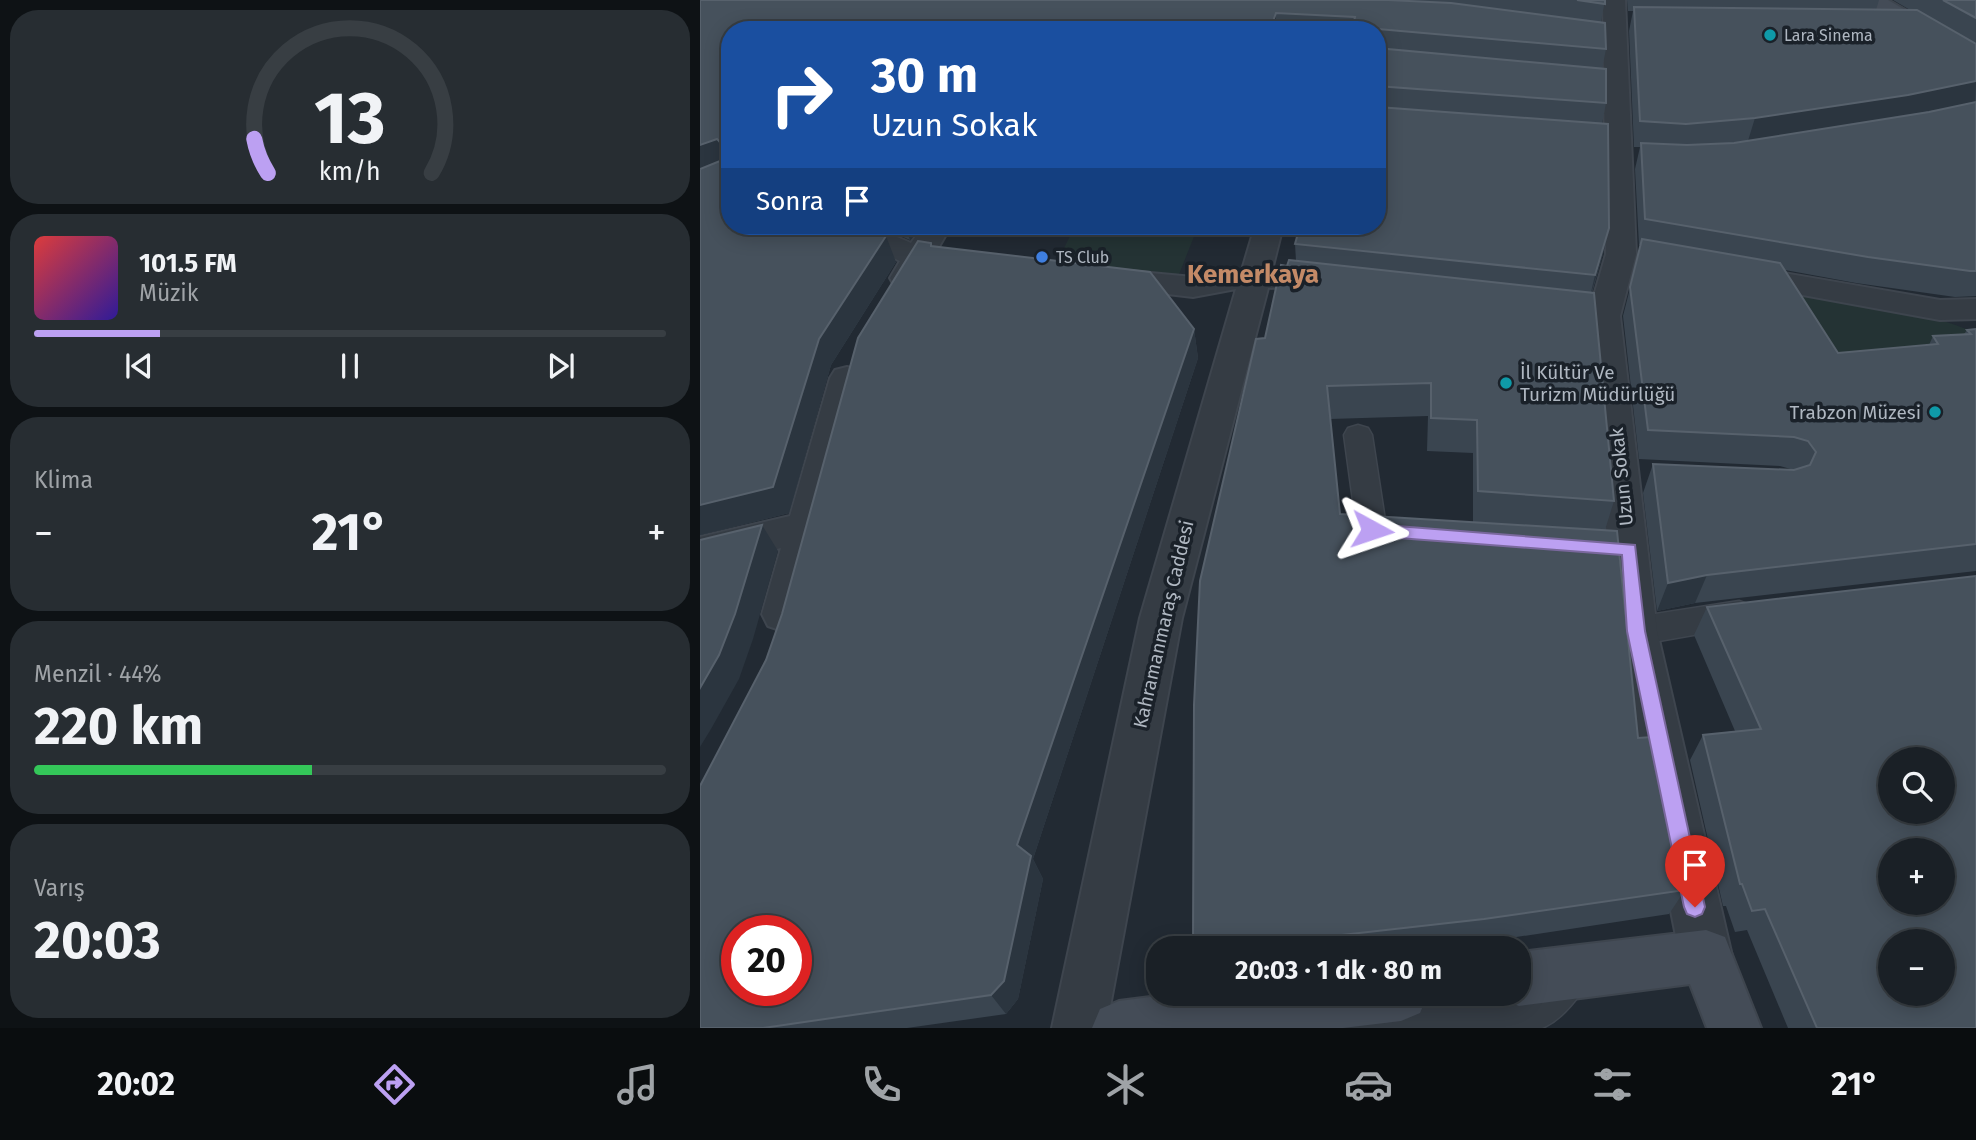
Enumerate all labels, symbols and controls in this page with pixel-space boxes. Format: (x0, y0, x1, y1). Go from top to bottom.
place label: Lara Sinema (1784, 26, 1873, 45)
marker: Lara Sinema (1762, 27, 1778, 43)
text: 30 m (871, 46, 978, 105)
icon: right (756, 49, 847, 140)
text: 13 (314, 75, 386, 162)
text: Uzun Sokak (871, 106, 1037, 144)
text: km/h (319, 157, 381, 187)
icon: arrive (838, 182, 876, 220)
text: Sonra (756, 186, 824, 217)
text: 101.5 FM (139, 248, 237, 279)
place label: TS Club (1056, 248, 1109, 267)
marker: TS Club (1034, 249, 1050, 265)
district label: Kemerkaya (1187, 259, 1319, 290)
text: Müzik (139, 279, 199, 307)
icon: previous (120, 347, 158, 385)
icon: pause (331, 347, 369, 385)
icon: next (542, 347, 580, 385)
place label: İl Kültür Ve Turizm Müdürlüğü (1520, 361, 1675, 406)
marker: İl Kültür Ve Turizm Müdürlüğü (1498, 375, 1514, 391)
place label: Trabzon Müzesi (1790, 401, 1921, 424)
marker: Trabzon Müzesi (1927, 404, 1943, 420)
street label: Uzun Sokak (1605, 426, 1638, 527)
text: Klima (34, 466, 93, 494)
position arrow (1335, 493, 1409, 567)
text: 21° (312, 501, 389, 564)
text: − (34, 510, 53, 556)
text: + (647, 510, 666, 556)
street label: Kahramanmaraş Caddesi (1128, 518, 1199, 730)
text: Menzil · 44% (34, 660, 161, 688)
text: 220 km (34, 695, 203, 758)
map controls (1878, 747, 1955, 1006)
button: search (1878, 747, 1955, 824)
pin (1665, 835, 1725, 907)
button: + (1878, 838, 1955, 915)
icon: arrive (1676, 846, 1714, 884)
text: Varış (34, 874, 85, 902)
text: 20:03 (34, 909, 161, 972)
speed limit sign: 20 (721, 915, 812, 1006)
button: − (1878, 929, 1955, 1006)
text: 20:03 · 1 dk · 80 m (1235, 955, 1442, 986)
icon: directions (370, 1060, 419, 1109)
icon: music (613, 1060, 662, 1109)
icon: phone (857, 1060, 906, 1109)
icon: climate (1101, 1060, 1150, 1109)
icon: car (1344, 1060, 1393, 1109)
icon: filters (1588, 1060, 1637, 1109)
text: 20:02 (97, 1065, 175, 1103)
text: 21° (1831, 1065, 1879, 1103)

